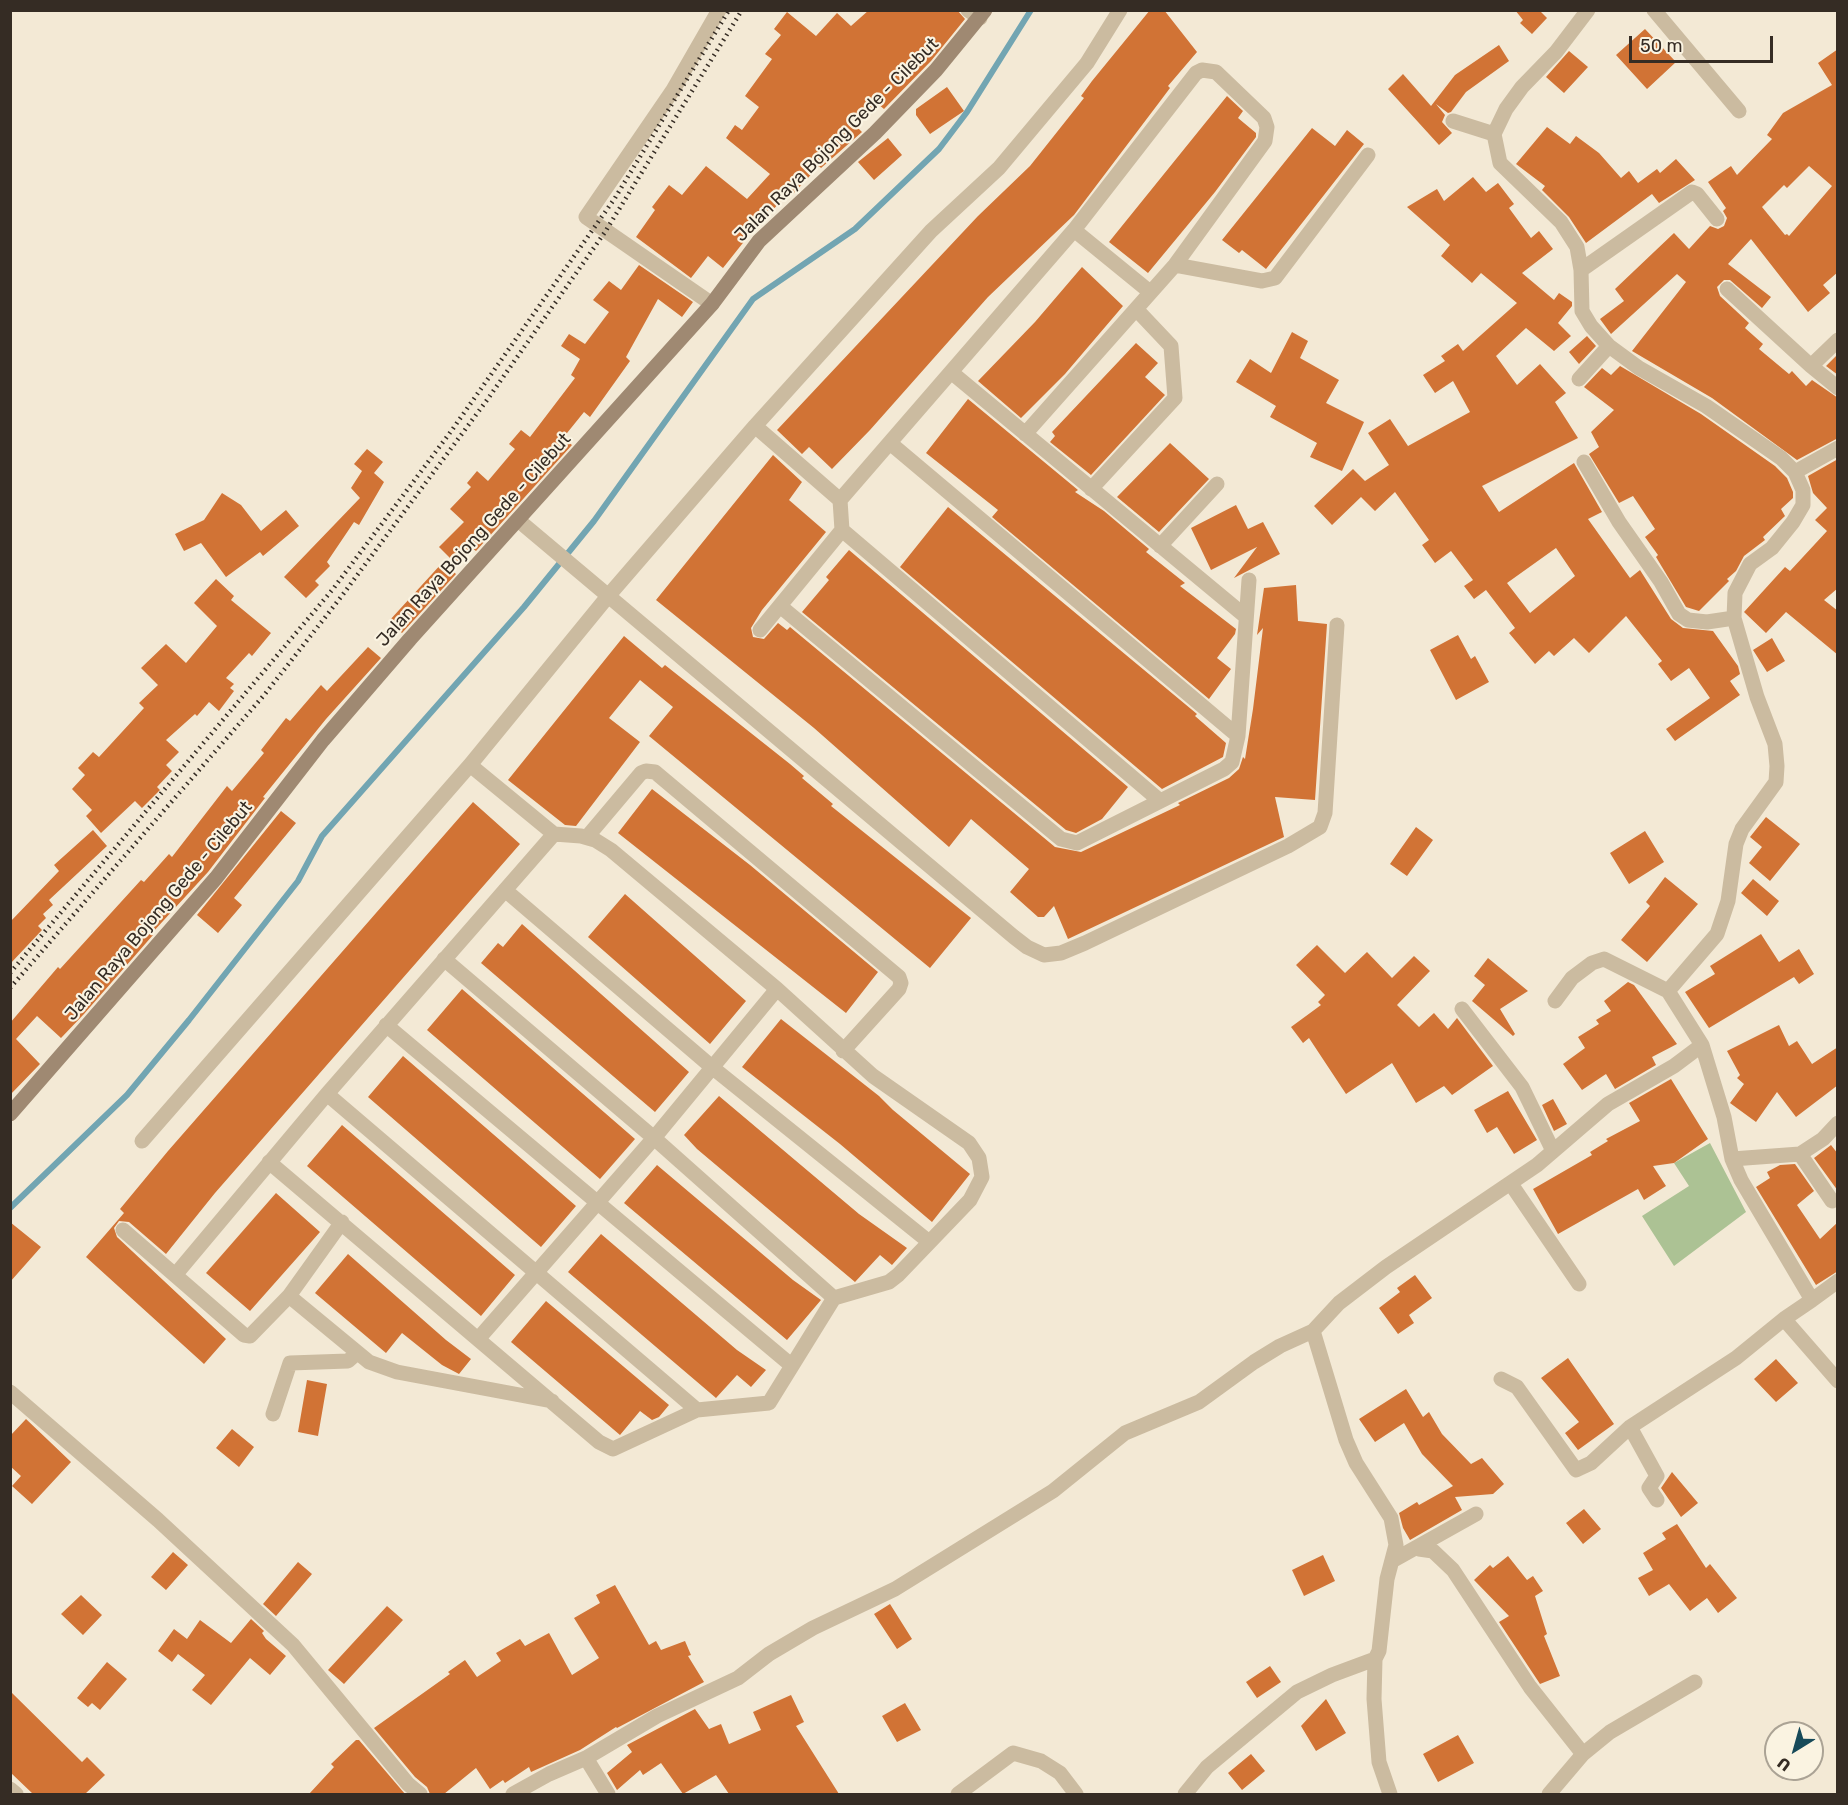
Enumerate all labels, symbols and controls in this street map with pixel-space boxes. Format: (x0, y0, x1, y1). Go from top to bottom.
scale bar (1632, 24, 1776, 62)
street label: Jalan Raya Bojong Gede - Cilebut (730, 33, 944, 247)
text: 50 m (1640, 35, 1683, 57)
street label: Jalan Raya Bojong Gede - Cilebut (372, 429, 576, 651)
street label: Jalan Raya Bojong Gede - Cilebut (61, 797, 257, 1025)
north arrow (1764, 1721, 1824, 1781)
text: U (1774, 1753, 1794, 1775)

